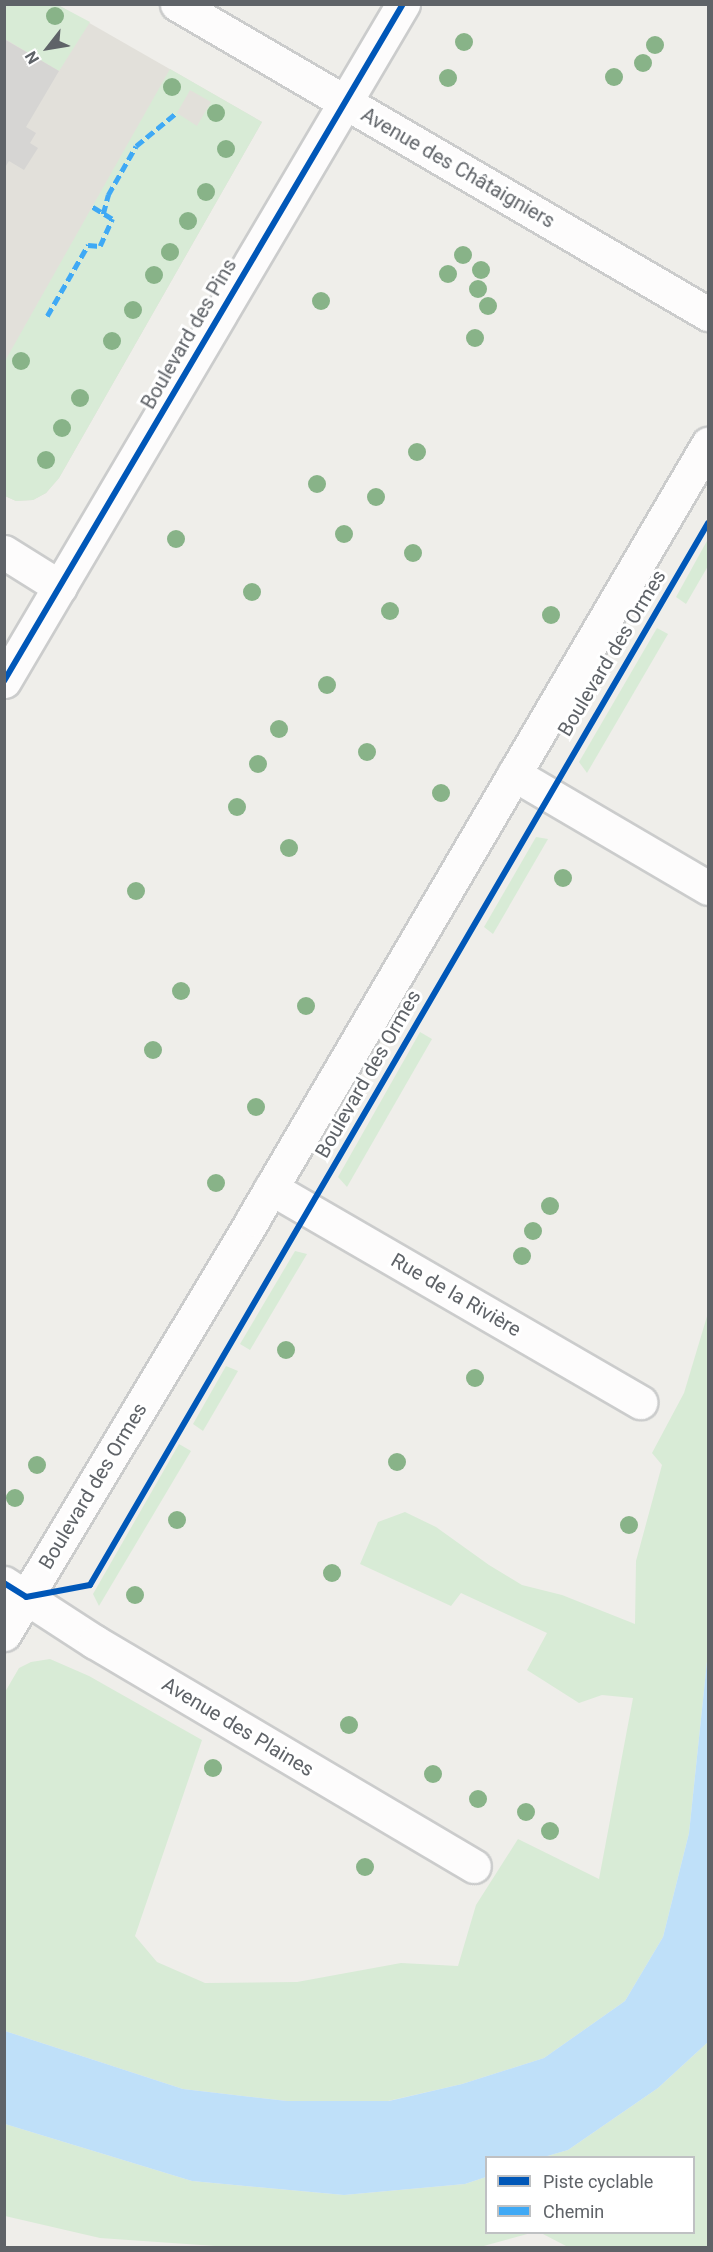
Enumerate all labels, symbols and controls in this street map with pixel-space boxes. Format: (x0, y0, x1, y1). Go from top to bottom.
north arrow (18, 18, 78, 78)
text: N (21, 48, 43, 67)
street label: Avenue des Châtaigniers (357, 103, 559, 233)
street label: Boulevard des Pins (136, 255, 242, 413)
street label: Boulevard des Ormes (553, 566, 671, 740)
street label: Boulevard des Ormes (310, 986, 426, 1162)
street label: Rue de la Rivière (387, 1248, 525, 1342)
street label: Boulevard des Ormes (34, 1399, 152, 1573)
street label: Avenue des Plaines (158, 1672, 318, 1782)
legend (485, 2156, 695, 2234)
text: Piste cyclable (543, 2171, 653, 2192)
text: Chemin (543, 2201, 604, 2222)

